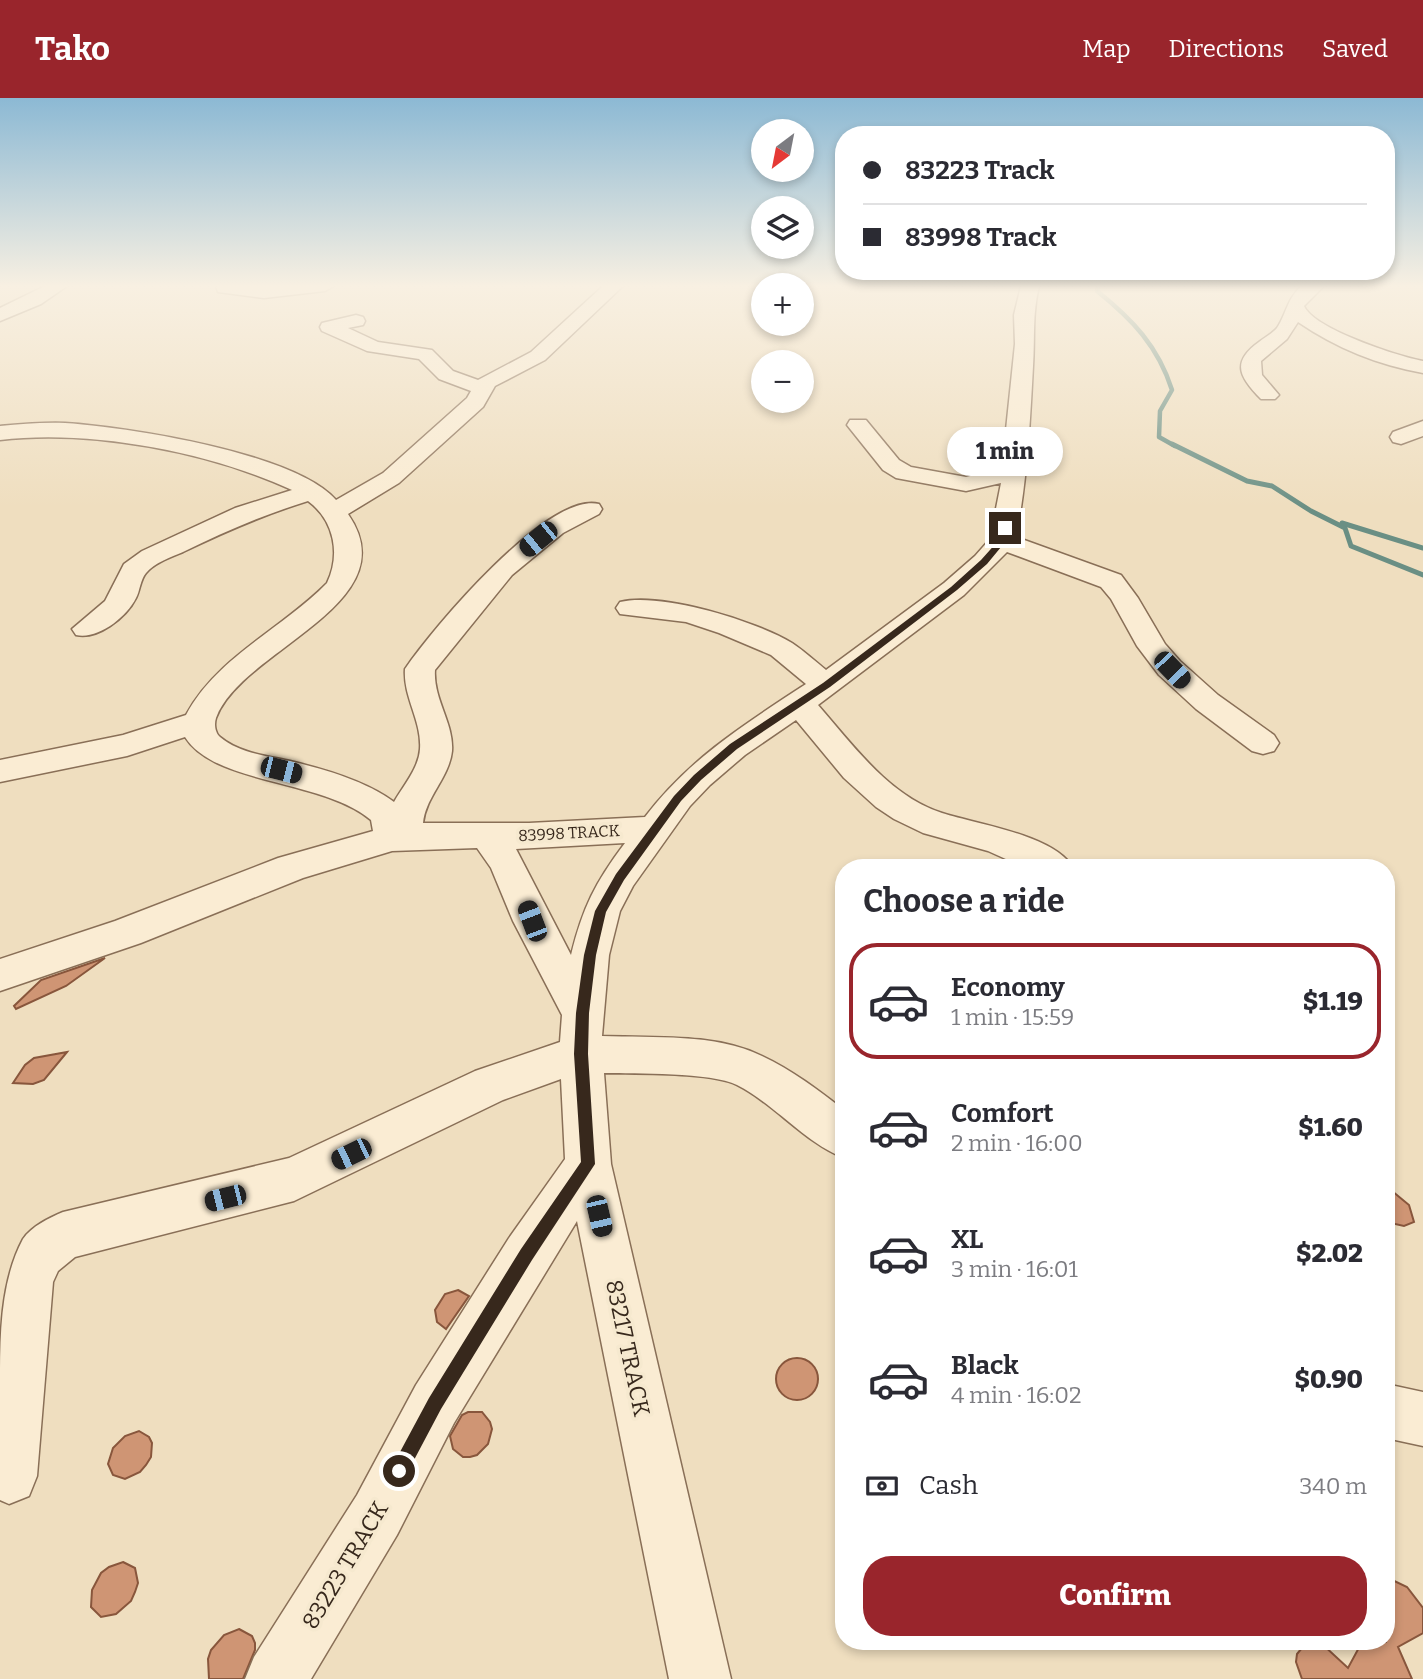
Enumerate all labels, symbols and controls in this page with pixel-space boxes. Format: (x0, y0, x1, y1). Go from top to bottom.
text: Tako (35, 29, 110, 69)
text: Map (1082, 35, 1131, 63)
text: Directions (1169, 35, 1284, 63)
text: Saved (1322, 35, 1388, 63)
north arrow (751, 119, 814, 182)
map controls (751, 119, 814, 413)
text: 83223 Track (905, 155, 1055, 186)
button: layers (751, 196, 814, 259)
text: 83998 Track (905, 222, 1057, 253)
button: + (751, 273, 814, 336)
button: − (751, 350, 814, 413)
callout: 1 min (947, 426, 1063, 476)
text: 1 min (976, 437, 1034, 465)
route end (989, 512, 1021, 544)
car (516, 518, 561, 560)
car (1150, 648, 1195, 692)
car (259, 755, 304, 785)
street label: 83998 TRACK (518, 821, 621, 845)
text: Choose a ride (863, 882, 1064, 920)
car (515, 898, 550, 944)
icon: car (867, 970, 930, 1033)
text: Economy (951, 972, 1065, 1003)
text: $1.19 (1303, 986, 1363, 1017)
text: 1 min · 15:59 (951, 1003, 1074, 1031)
icon: car (867, 1096, 930, 1159)
text: Comfort (951, 1098, 1054, 1129)
text: $1.60 (1298, 1112, 1363, 1143)
text: 2 min · 16:00 (951, 1129, 1083, 1157)
car (328, 1135, 375, 1173)
car (203, 1183, 248, 1213)
car (585, 1193, 614, 1239)
icon: car (867, 1222, 930, 1285)
text: XL (951, 1224, 983, 1255)
text: $2.02 (1296, 1238, 1363, 1269)
text: 3 min · 16:01 (951, 1255, 1078, 1283)
street label: 83217 TRACK (600, 1277, 656, 1419)
icon: car (867, 1348, 930, 1411)
text: Black (951, 1350, 1019, 1381)
text: $0.90 (1294, 1364, 1363, 1395)
text: 4 min · 16:02 (951, 1381, 1081, 1409)
route start (383, 1455, 415, 1487)
icon: cash (863, 1467, 901, 1505)
text: Cash (919, 1470, 978, 1501)
text: 340 m (1299, 1472, 1367, 1500)
street label: 83223 TRACK (296, 1496, 394, 1634)
button: Confirm (863, 1556, 1367, 1636)

